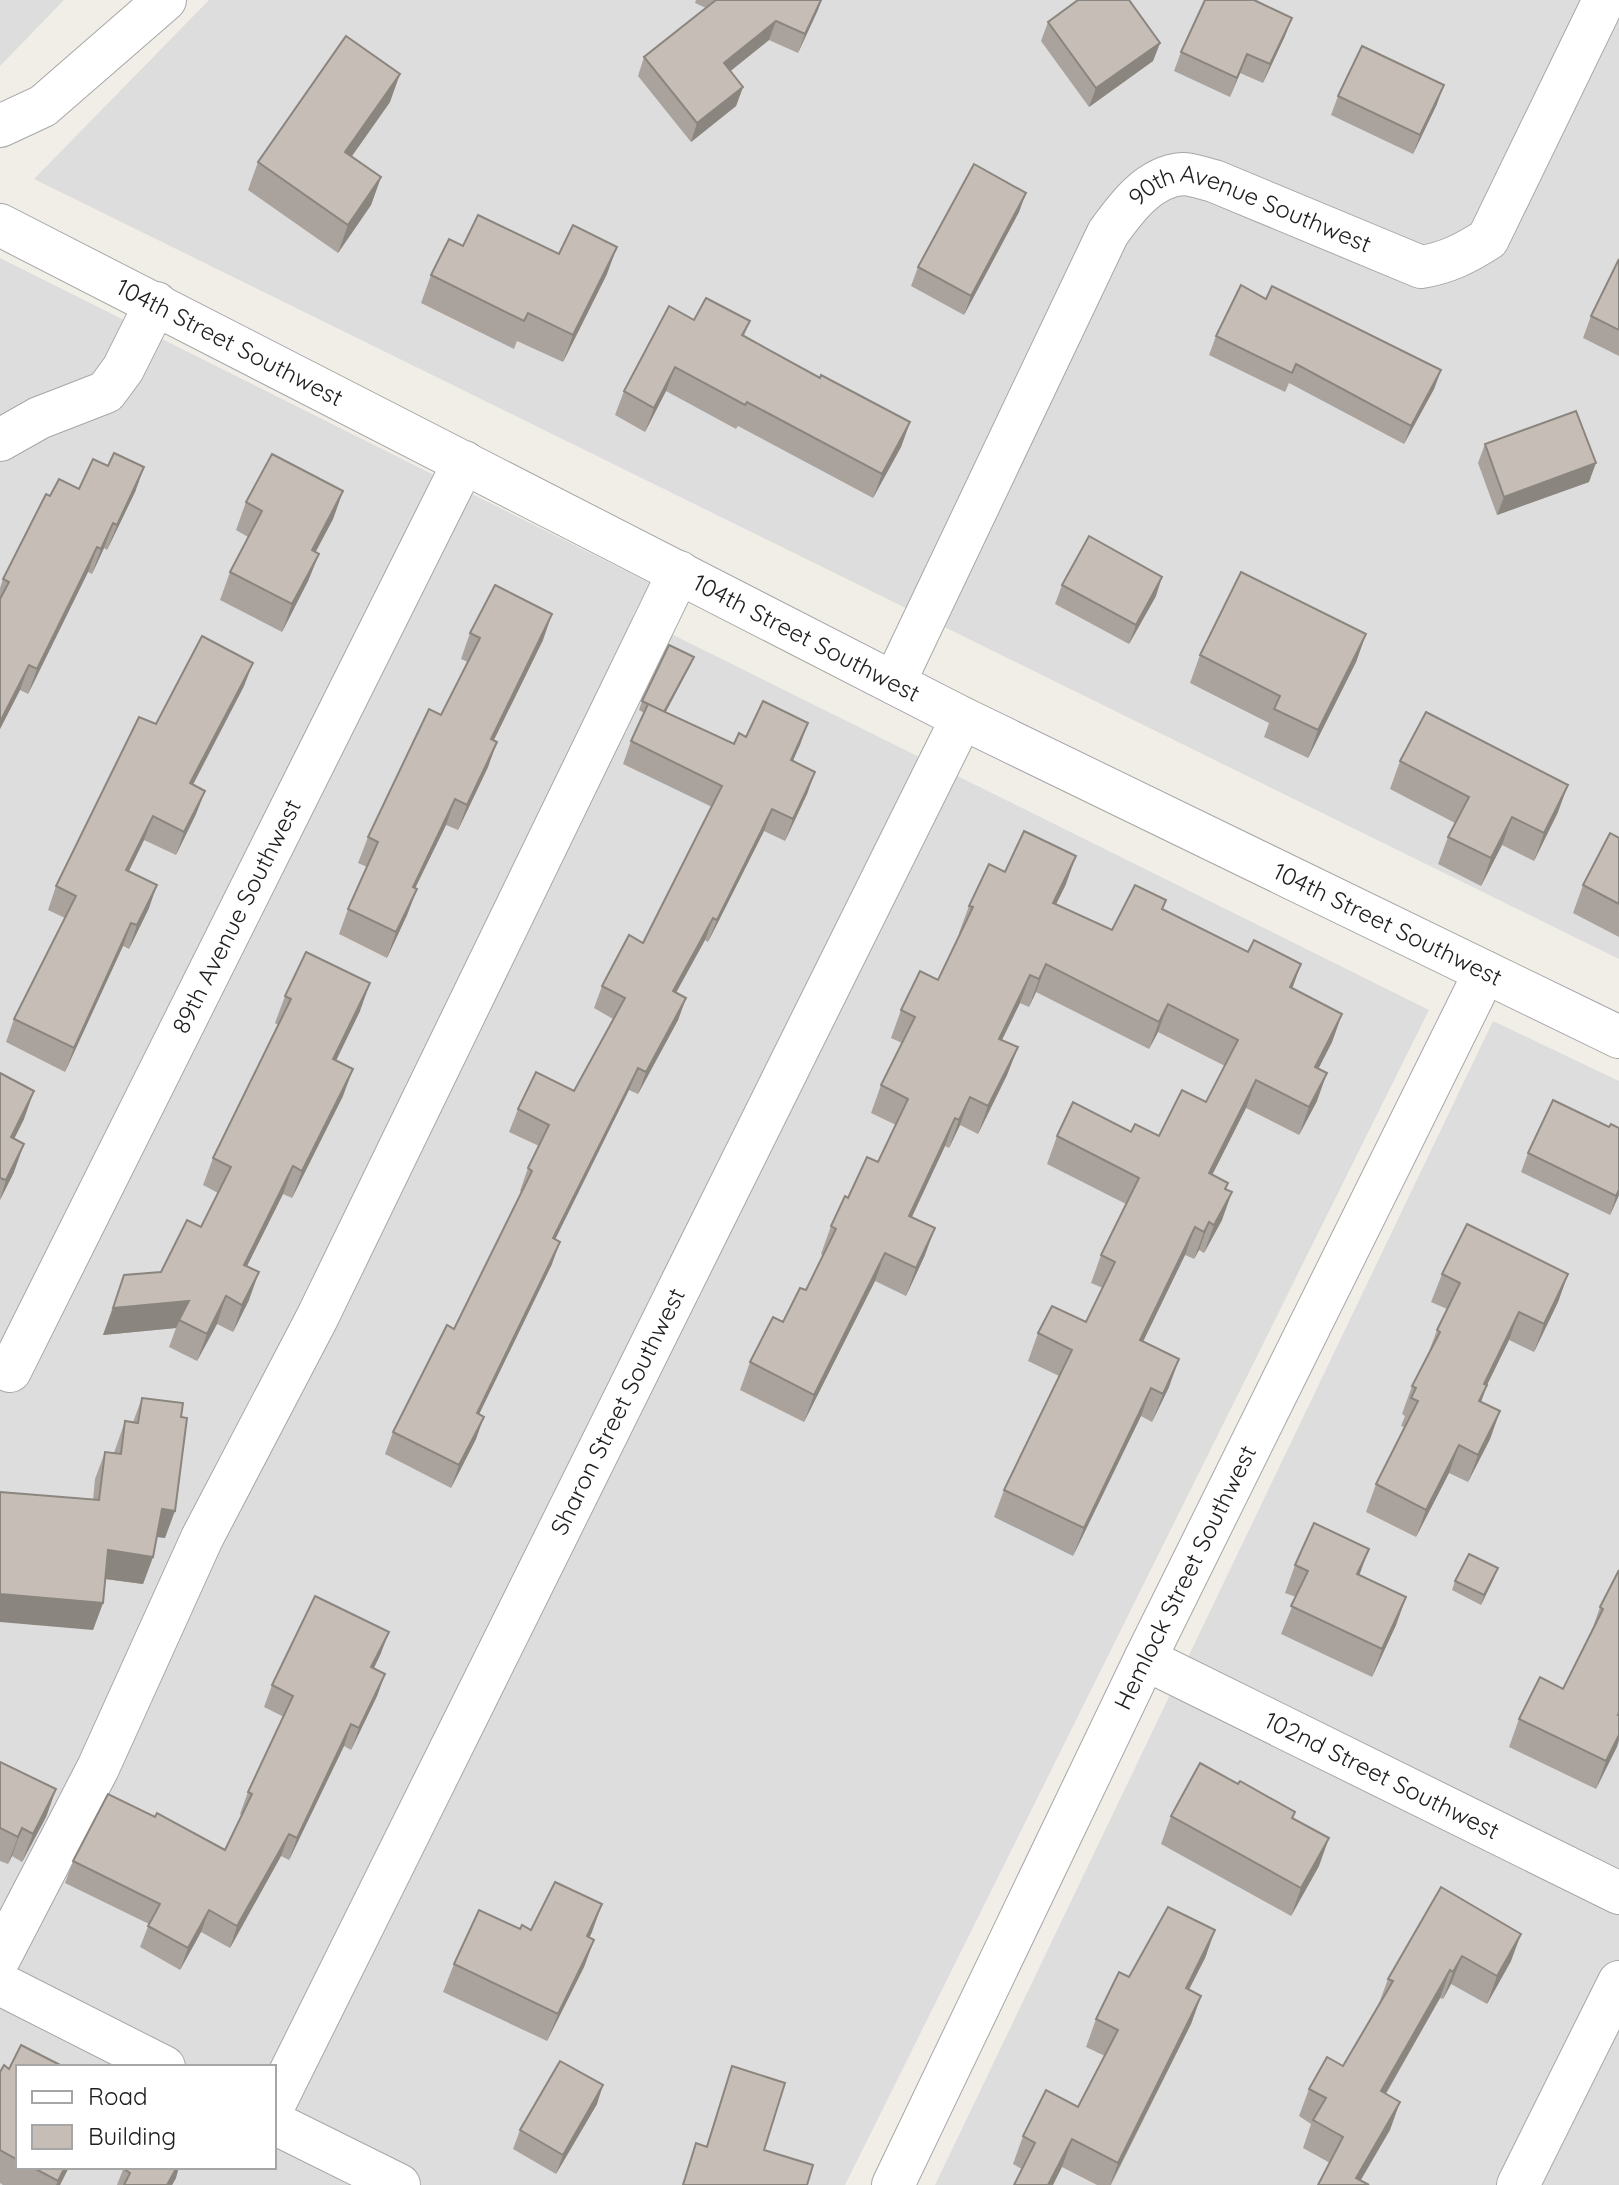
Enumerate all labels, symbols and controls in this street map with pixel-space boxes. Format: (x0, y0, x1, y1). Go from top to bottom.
street label: 90th Avenue Southwest (1122, 157, 1376, 259)
street label: 104th Street Southwest (112, 271, 349, 412)
street label: 104th Street Southwest (688, 567, 925, 708)
street label: 89th Avenue Southwest (165, 794, 307, 1038)
street label: 104th Street Southwest (1269, 855, 1507, 992)
street label: Sharon Street Southwest (543, 1283, 691, 1540)
street label: Hemlock Street Southwest (1107, 1440, 1262, 1714)
street label: 102nd Street Southwest (1260, 1704, 1505, 1846)
legend (16, 2065, 276, 2169)
text: Road (88, 2081, 148, 2111)
text: Building (88, 2121, 176, 2151)

